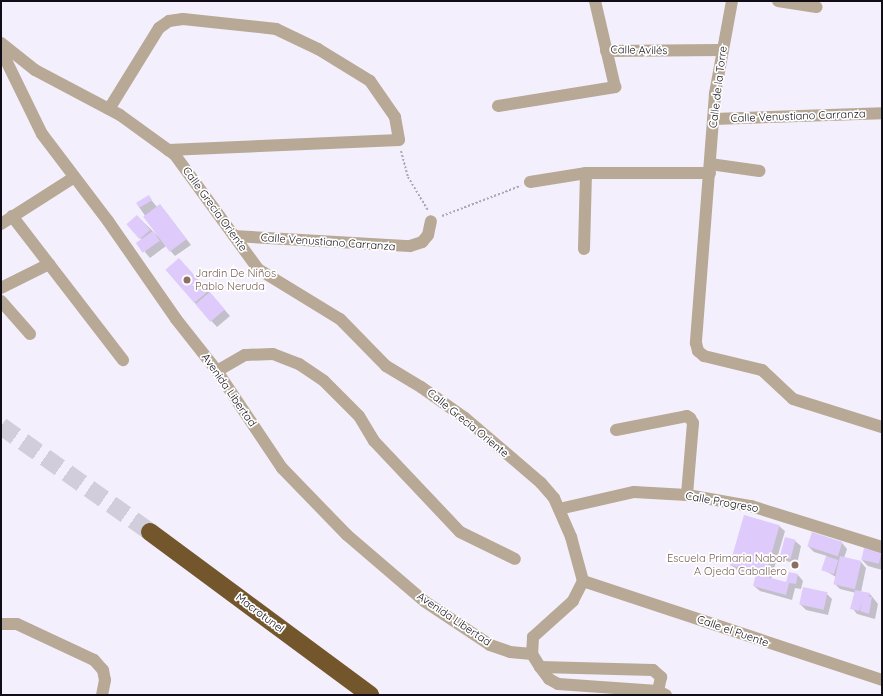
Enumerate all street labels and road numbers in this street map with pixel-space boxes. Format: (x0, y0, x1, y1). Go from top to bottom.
street label: Calle Avilés (610, 43, 668, 57)
street label: Calle de la Torre (706, 45, 730, 129)
street label: Calle Venustiano Carranza (730, 107, 866, 125)
street label: Calle Grecia Oriente (180, 164, 250, 254)
street label: Calle Venustiano Carranza (260, 231, 396, 253)
street label: Avenida Libertad (199, 351, 259, 429)
street label: Calle Grecia Oriente (425, 386, 511, 460)
street label: Calle Progreso (684, 489, 760, 515)
street label: Avenida Libertad (415, 589, 493, 649)
street label: Macrotunel (233, 591, 287, 635)
street label: Calle el Puente (695, 613, 771, 649)

